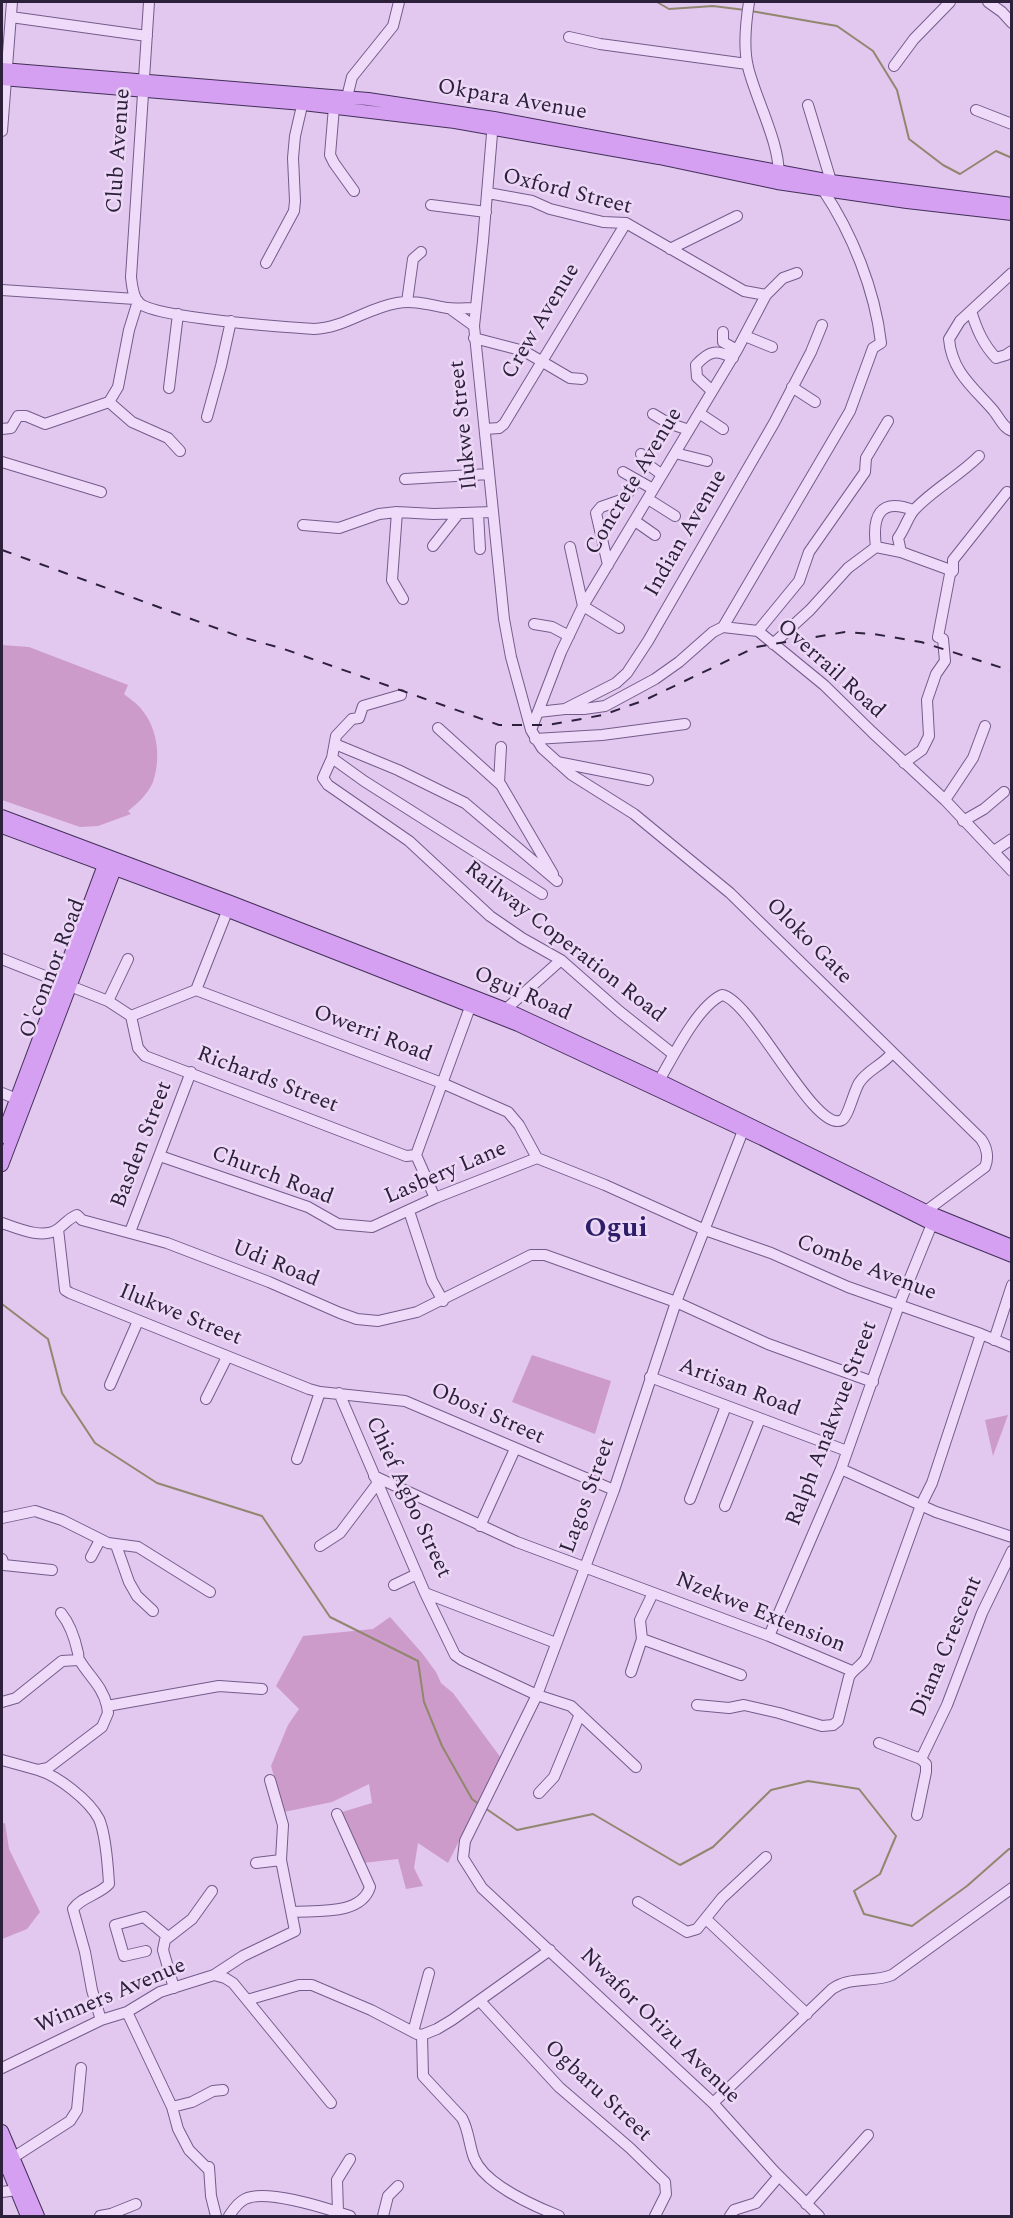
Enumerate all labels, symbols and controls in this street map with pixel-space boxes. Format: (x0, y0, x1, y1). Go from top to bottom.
street label: Okpara Avenue (435, 75, 589, 127)
street label: Club Avenue (102, 88, 138, 214)
street label: Oxford Street (500, 164, 634, 222)
street label: Crew Avenue (497, 259, 587, 385)
street label: Ilukwe Street (445, 359, 485, 491)
street label: Concrete Avenue (581, 404, 689, 560)
street label: Indian Avenue (640, 466, 734, 602)
street label: Overrail Road (771, 615, 889, 725)
street label: Railway Coperation Road (458, 856, 670, 1030)
street label: Oloko Gate (759, 893, 857, 991)
street label: O'connor Road (15, 896, 93, 1042)
street label: Ogui Road (469, 962, 575, 1028)
street label: Owerri Road (309, 1000, 435, 1070)
street label: Richards Street (193, 1042, 341, 1120)
street label: Basden Street (107, 1078, 179, 1212)
street label: Lasbery Lane (381, 1136, 511, 1212)
street label: Church Road (207, 1142, 337, 1212)
district label: Ogui (584, 1214, 648, 1248)
street label: Combe Avenue (792, 1230, 940, 1308)
street label: Udi Road (228, 1236, 322, 1294)
street label: Ilukwe Street (115, 1279, 245, 1353)
street label: Ralph Anakwue Street (782, 1318, 884, 1530)
street label: Artisan Road (674, 1354, 804, 1424)
street label: Obosi Street (426, 1378, 548, 1452)
street label: Chief Agbo Street (358, 1413, 456, 1583)
street label: Lagos Street (556, 1435, 622, 1557)
street label: Nzekwe Extension (671, 1568, 849, 1660)
street label: Diana Crescent (906, 1573, 990, 1721)
street label: Nwafor Orizu Avenue (573, 1944, 745, 2110)
street label: Winners Avenue (32, 1953, 190, 2041)
street label: Ogbaru Street (538, 2036, 656, 2148)

